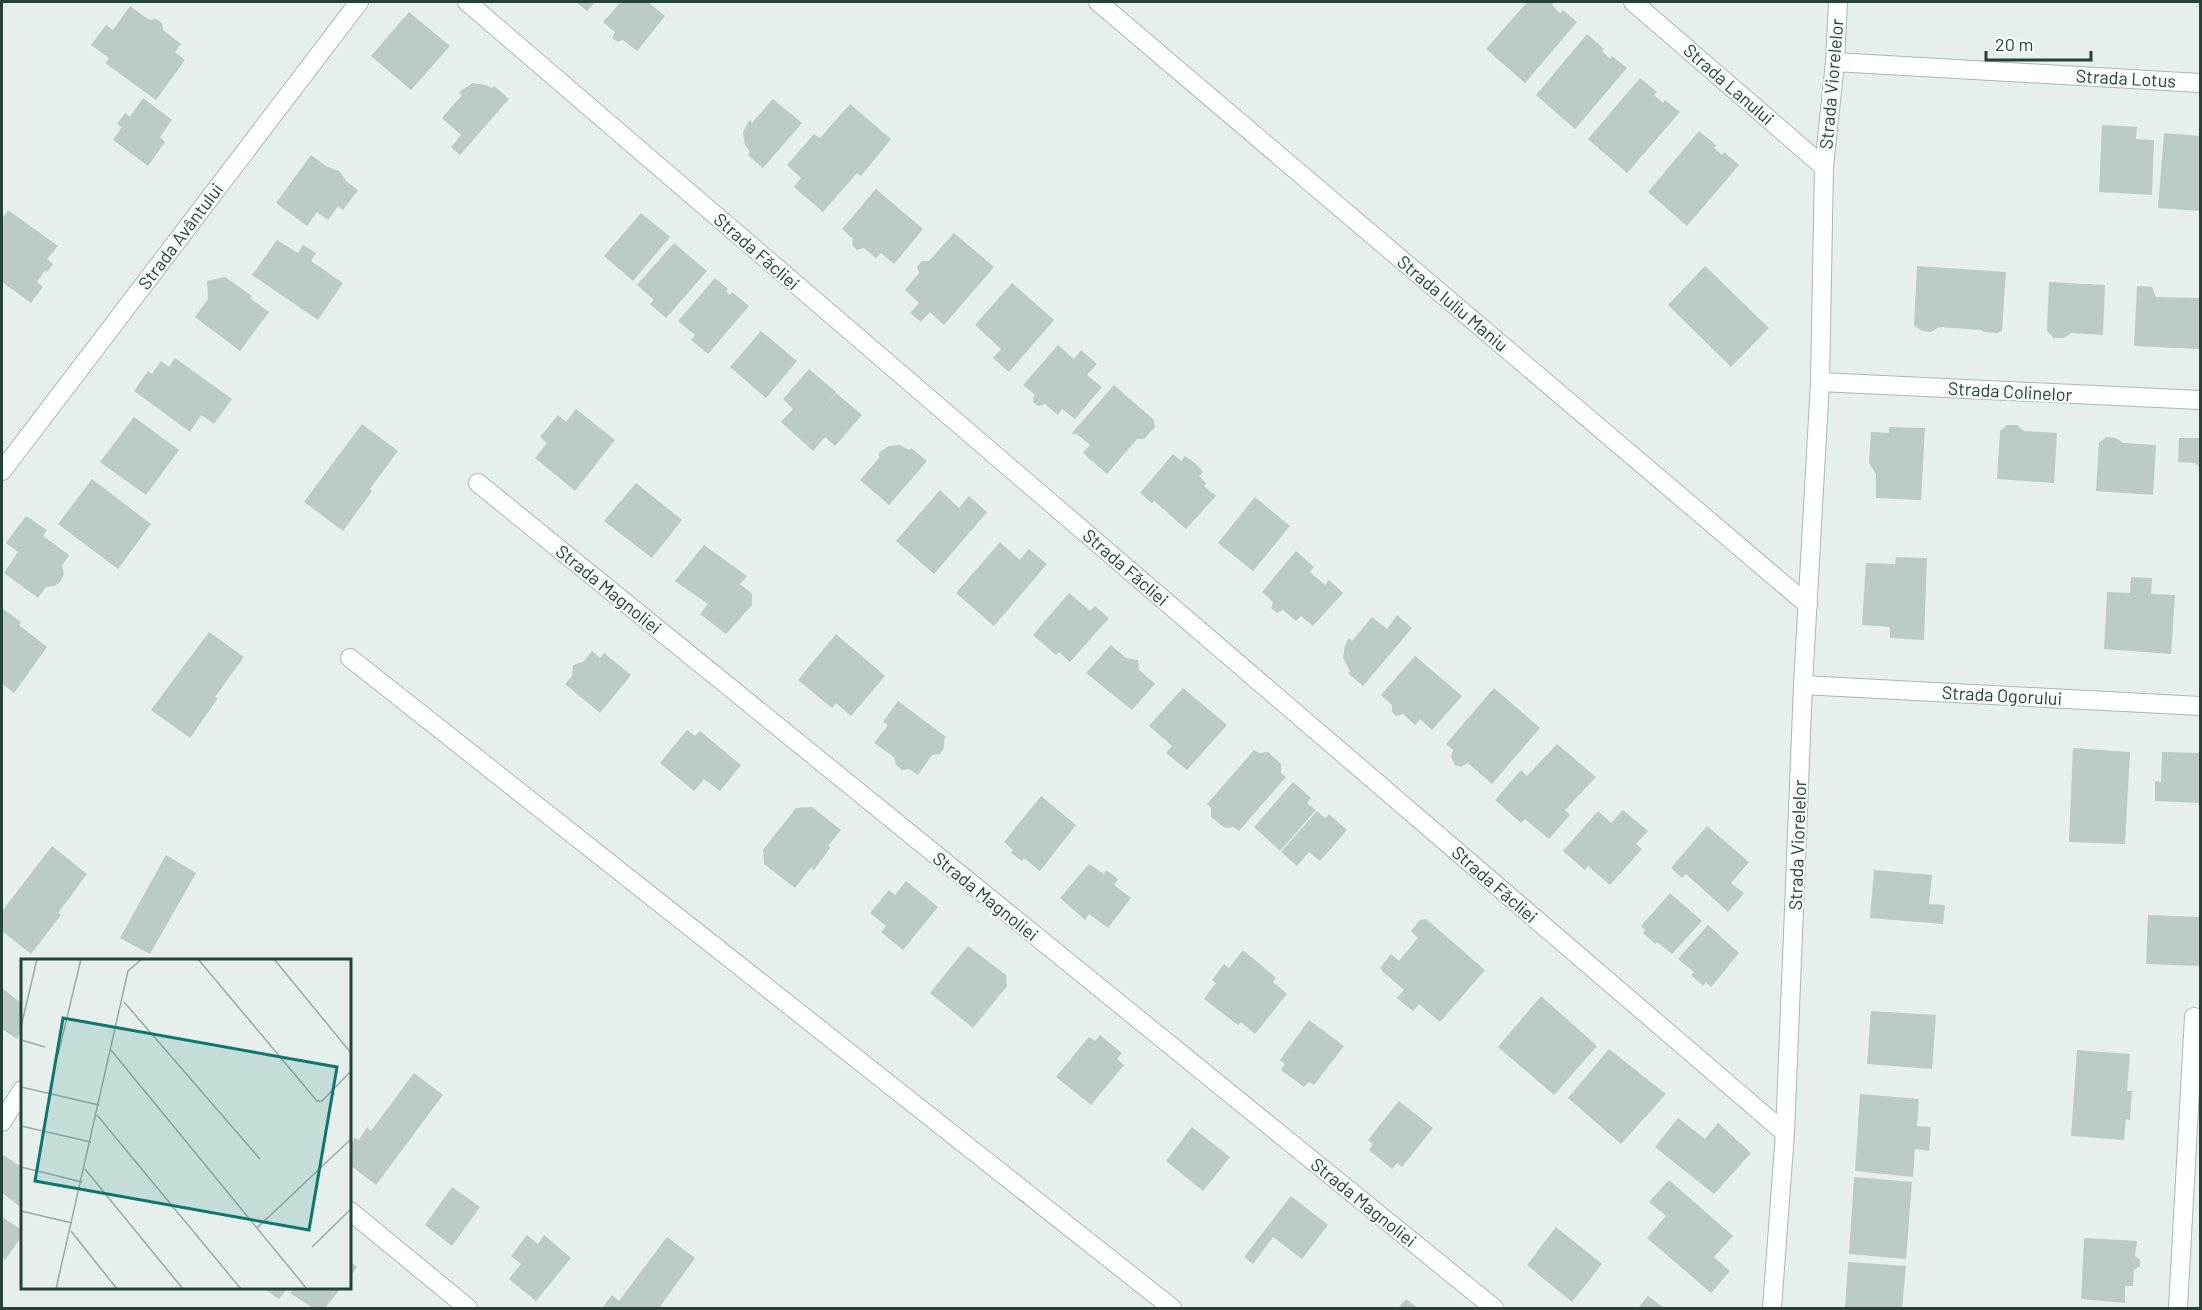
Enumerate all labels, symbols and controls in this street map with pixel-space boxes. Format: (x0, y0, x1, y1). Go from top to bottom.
street label: Strada Viorelelor (1814, 17, 1848, 150)
scale bar (1986, 24, 2091, 62)
text: 20 m (1995, 33, 2033, 55)
street label: Strada Lanului (1679, 39, 1779, 129)
street label: Strada Lotus (2075, 64, 2177, 92)
street label: Strada Avântului (133, 178, 227, 294)
street label: Strada Făcliei (710, 208, 804, 294)
street label: Strada Iuliu Maniu (1393, 250, 1513, 356)
street label: Strada Colinelor (1947, 377, 2073, 405)
street label: Strada Făcliei (1079, 524, 1173, 610)
street label: Strada Magnoliei (552, 540, 666, 638)
street label: Strada Ogorului (1941, 681, 2063, 709)
street label: Strada Viorelelor (1784, 779, 1810, 911)
street label: Strada Făcliei (1448, 841, 1542, 927)
street label: Strada Magnoliei (929, 847, 1043, 945)
inset map (21, 959, 351, 1289)
street label: Strada Magnoliei (1307, 1153, 1421, 1251)

